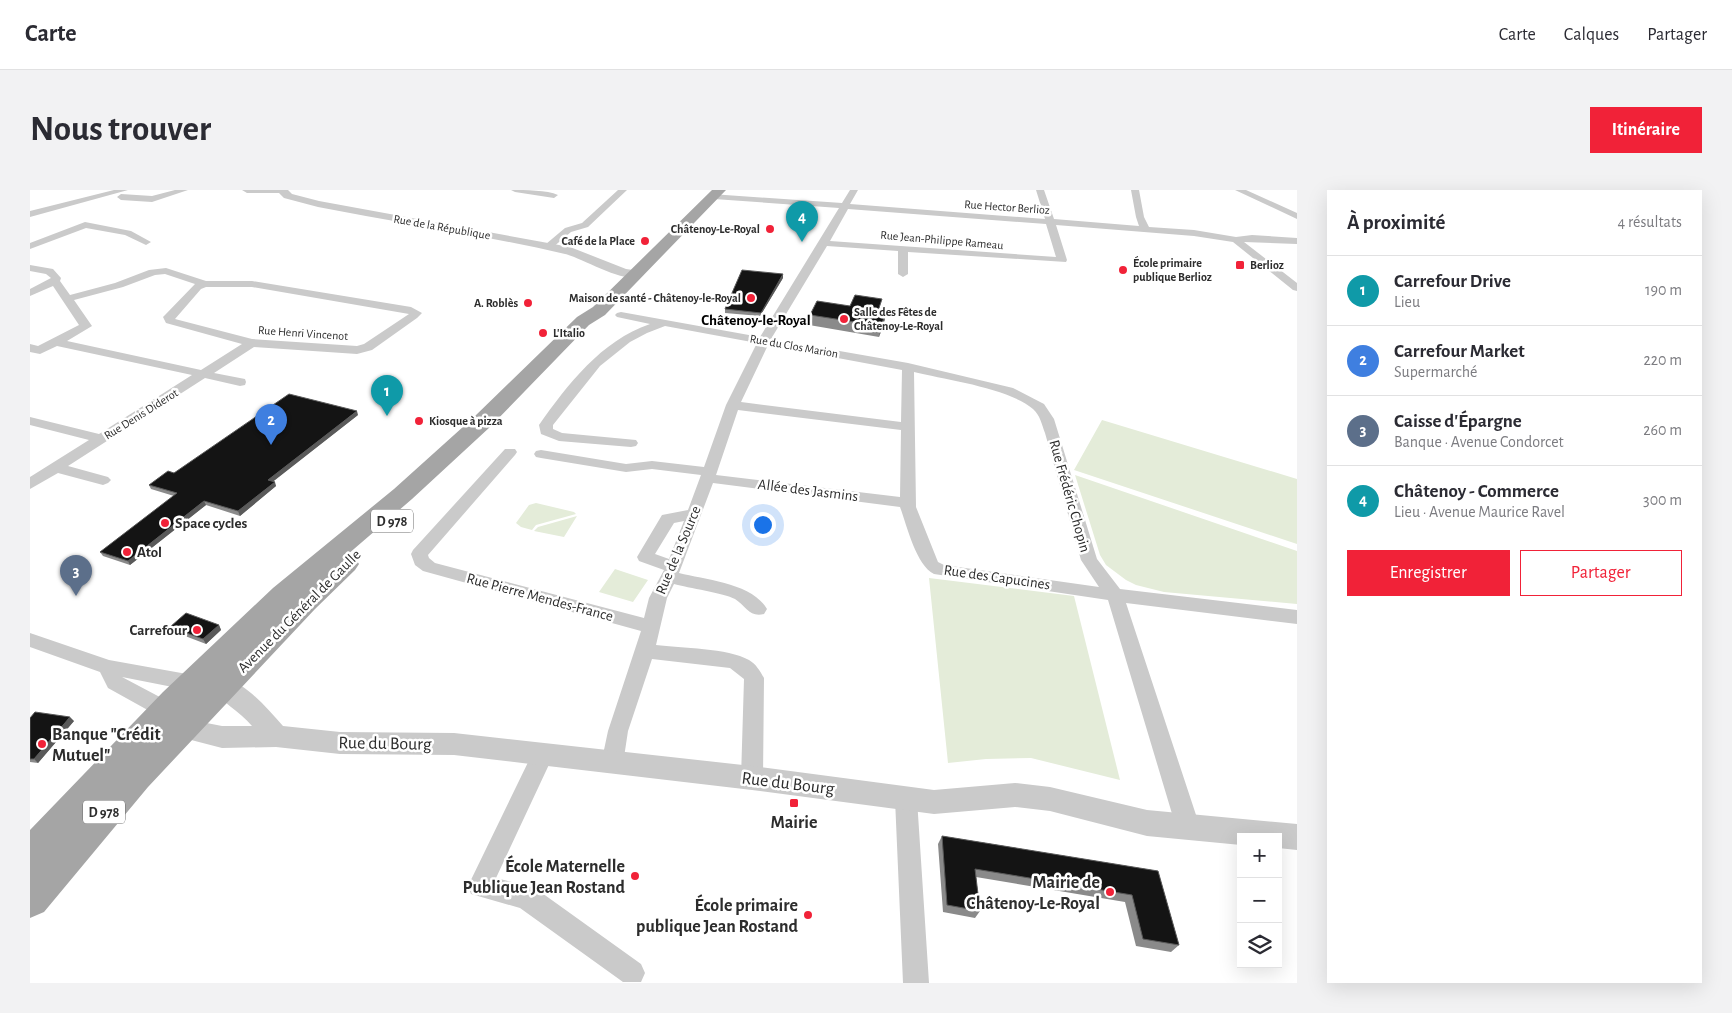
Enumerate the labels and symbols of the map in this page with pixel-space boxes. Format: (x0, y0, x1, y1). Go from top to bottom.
street label: Rue Hector Berlioz (964, 198, 1050, 216)
pin: 4 (786, 201, 818, 242)
street label: Rue de la République (393, 213, 491, 241)
place label: Châtenoy-Le-Royal (671, 223, 760, 236)
marker: Châtenoy-Le-Royal (764, 223, 776, 235)
street label: Rue Jean-Philippe Rameau (880, 229, 1004, 251)
place label: Café de la Place (561, 235, 635, 247)
marker: Café de la Place (639, 235, 651, 247)
place label: École primaire publique Berlioz (1133, 255, 1212, 283)
marker: Berlioz (1234, 259, 1246, 271)
place label: Berlioz (1250, 259, 1284, 271)
marker: École primaire publique Berlioz (1117, 264, 1129, 276)
place label: Maison de santé - Châtenoy-le-Royal (569, 292, 741, 305)
marker: Maison de santé - Châtenoy-le-Royal (745, 292, 757, 304)
place label: A. Roblès (474, 297, 518, 309)
marker: A. Roblès (522, 297, 534, 309)
place label: Salle des Fêtes de Châtenoy-Le-Royal (854, 306, 943, 333)
district label: Châtenoy-le-Royal (701, 313, 811, 328)
marker: Salle des Fêtes de Châtenoy-Le-Royal (838, 313, 850, 325)
street label: Rue Henri Vincenot (258, 324, 349, 342)
marker: L'Italio (537, 327, 549, 339)
place label: L'Italio (553, 327, 585, 339)
street label: Rue du Clos Marion (749, 332, 839, 360)
pin: 1 (371, 375, 403, 416)
street label: Rue Denis Diderot (102, 386, 180, 442)
pin: 2 (255, 404, 287, 445)
marker: Kiosque à pizza (413, 415, 425, 427)
place label: Kiosque à pizza (429, 415, 503, 427)
street label: Rue Frédéric Chopin (1046, 438, 1093, 554)
street label: Allée des Jasmins (757, 477, 859, 504)
street label: Rue de la Source (653, 504, 704, 597)
road number: D 978 (371, 510, 413, 532)
your location (750, 512, 776, 538)
place label: Space cycles (175, 516, 248, 531)
marker: Space cycles (159, 517, 171, 529)
place label: Atol (137, 545, 162, 560)
marker: Atol (121, 546, 133, 558)
street label: Avenue du Général de Gaulle (235, 547, 364, 676)
pin: 3 (60, 555, 92, 596)
street label: Rue des Capucines (943, 563, 1051, 592)
street label: Rue Pierre Mendes-France (465, 571, 615, 624)
place label: Carrefour (129, 623, 188, 638)
marker: Carrefour (191, 624, 203, 636)
place label: Banque "Crédit Mutuel" (52, 726, 161, 765)
street label: Rue du Bourg (338, 734, 432, 754)
marker: Banque "Crédit Mutuel" (36, 738, 48, 750)
street label: Rue du Bourg (740, 769, 836, 799)
marker: Mairie (788, 797, 800, 809)
road number: D 978 (83, 800, 125, 824)
place label: Mairie (771, 814, 817, 832)
place label: École Maternelle Publique Jean Rostand (463, 855, 626, 897)
marker: École Maternelle Publique Jean Rostand (629, 870, 641, 882)
place label: Mairie de Châtenoy-Le-Royal (966, 874, 1100, 913)
marker: Mairie de Châtenoy-Le-Royal (1104, 886, 1116, 898)
place label: École primaire publique Jean Rostand (636, 894, 799, 936)
marker: École primaire publique Jean Rostand (802, 909, 814, 921)

